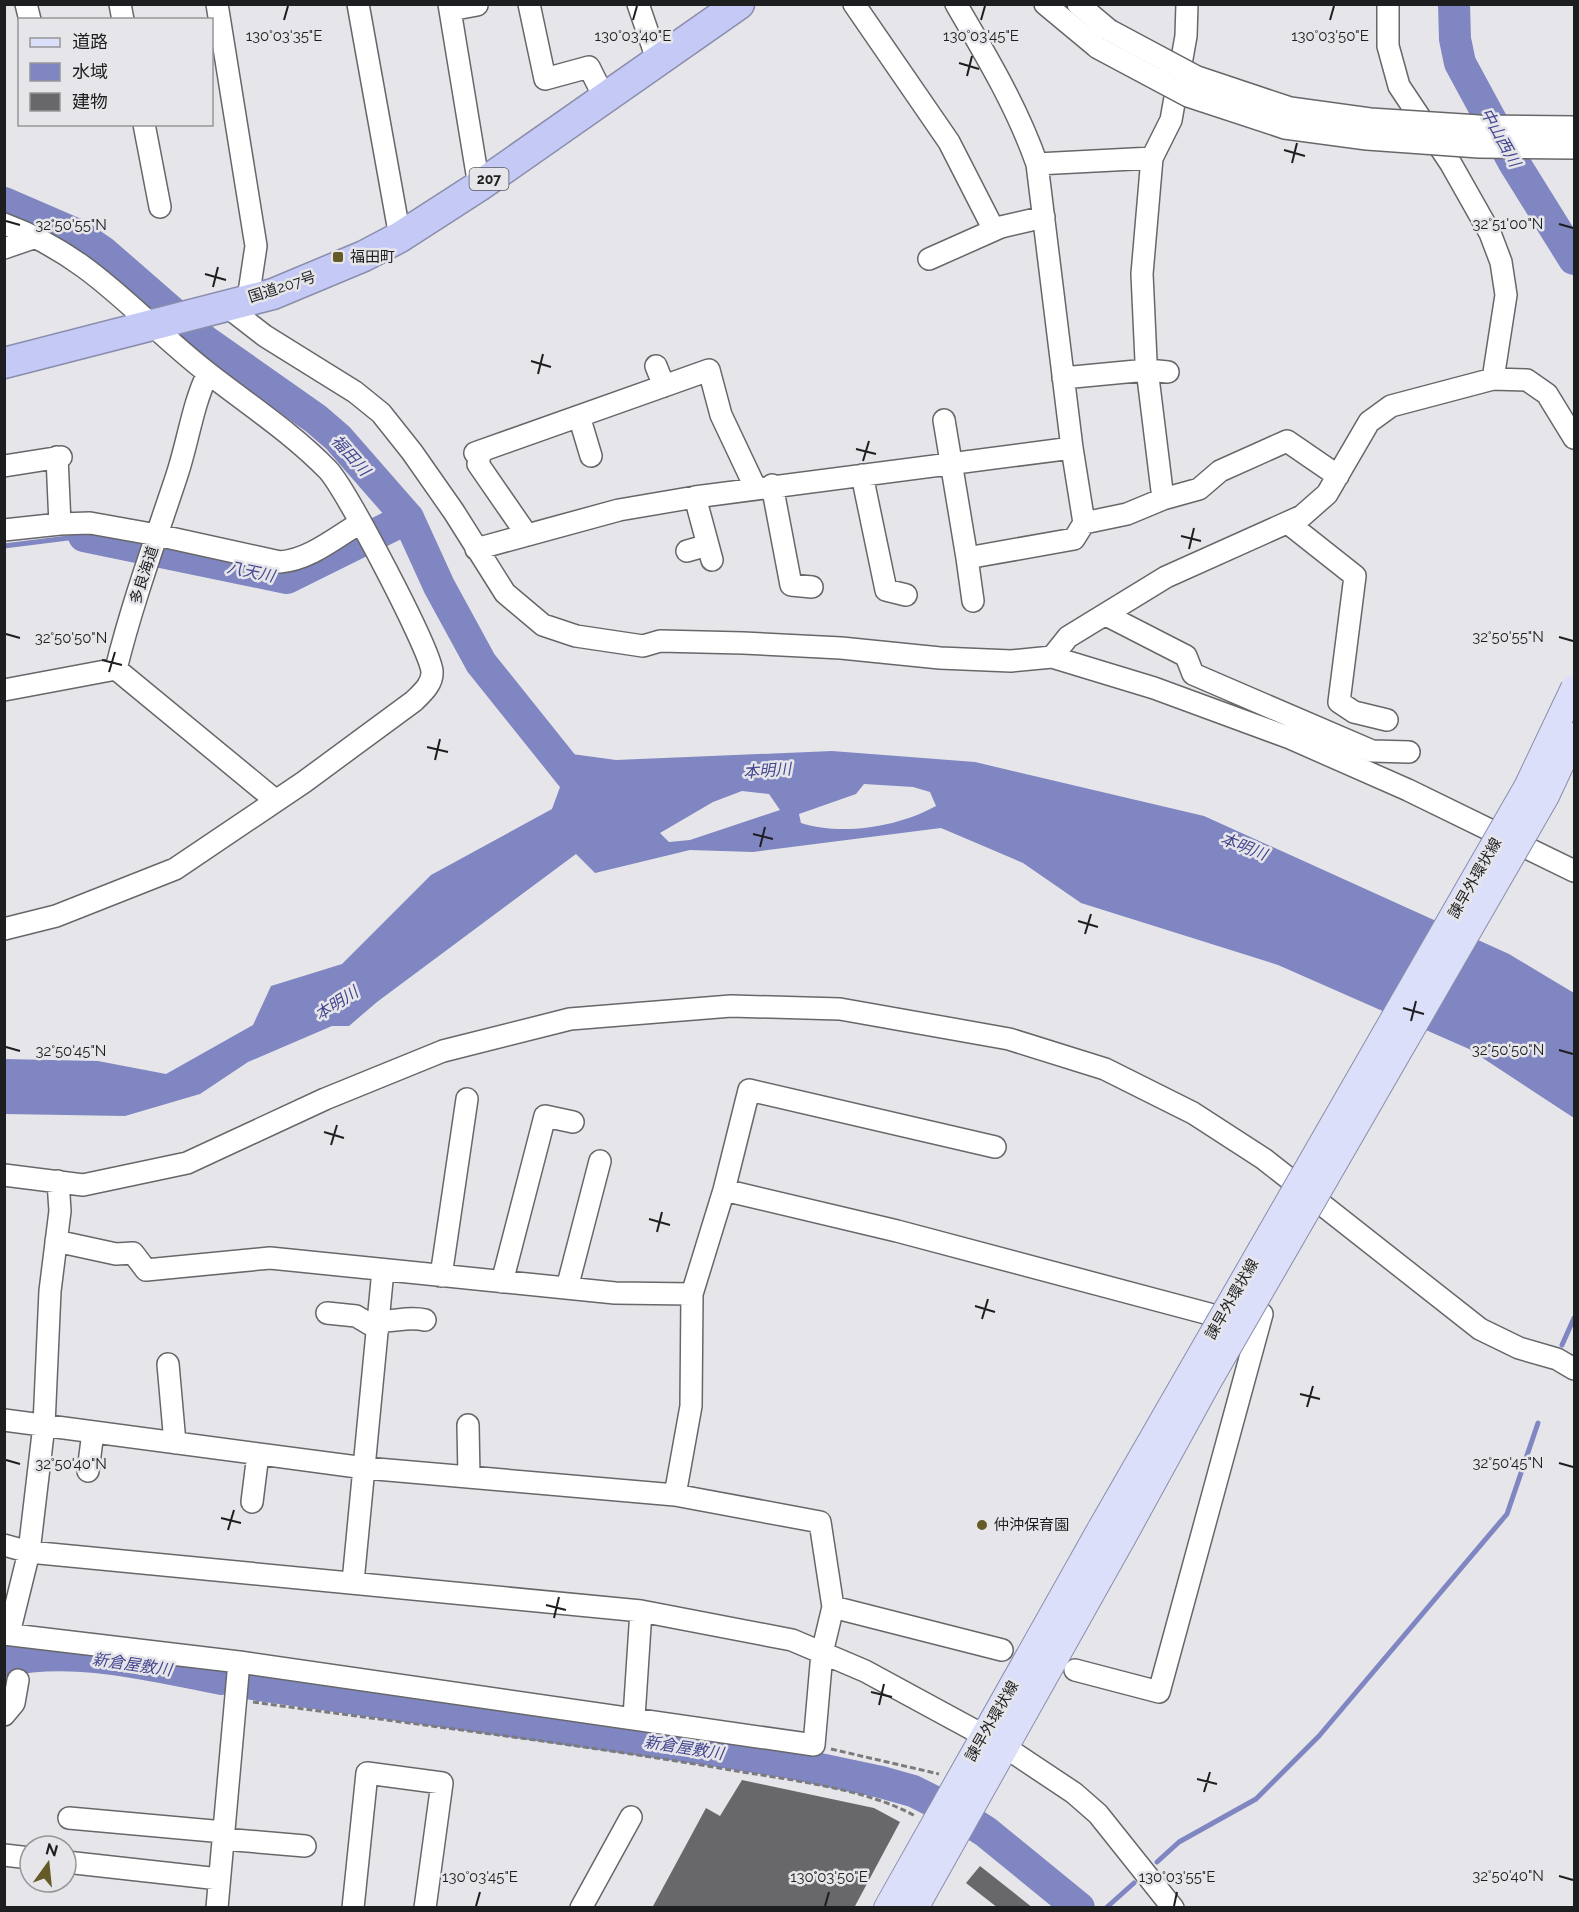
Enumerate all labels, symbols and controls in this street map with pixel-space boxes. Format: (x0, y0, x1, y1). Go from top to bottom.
legend (18, 18, 213, 126)
text: 130°03'35"E (246, 27, 322, 45)
text: 130°03'40"E (595, 27, 671, 45)
text: 130°03'45"E (943, 27, 1019, 45)
text: 130°03'50"E (1291, 27, 1369, 45)
text: 道路 (72, 31, 108, 52)
text: 水域 (72, 61, 108, 82)
text: 建物 (72, 91, 108, 112)
water label: 中山西川 (1477, 105, 1525, 172)
road number: 207 (470, 168, 508, 190)
text: 32°51'00"N (1473, 215, 1543, 233)
text: 32°50'55"N (35, 216, 107, 234)
place label: 福田町 (350, 248, 395, 266)
marker: 福田町 (331, 250, 345, 264)
street label: 国道207号 (246, 268, 318, 306)
water label: 福田川 (328, 431, 375, 481)
street label: 多良海道 (126, 544, 162, 606)
water label: 八天川 (225, 557, 278, 586)
text: 32°50'55"N (1472, 628, 1544, 646)
text: 32°50'50"N (35, 629, 107, 647)
water label: 本明川 (742, 759, 794, 782)
water label: 本明川 (1218, 829, 1271, 865)
street label: 諫早外環状線 (1445, 835, 1505, 921)
water label: 本明川 (311, 981, 363, 1024)
text: 32°50'50"N (1472, 1041, 1544, 1059)
text: 32°50'45"N (36, 1042, 106, 1060)
street label: 諫早外環状線 (1202, 1256, 1262, 1342)
text: 32°50'45"N (1473, 1454, 1543, 1472)
text: 32°50'40"N (35, 1455, 107, 1473)
place label: 仲沖保育園 (994, 1516, 1069, 1534)
marker: 仲沖保育園 (975, 1518, 989, 1532)
water label: 新倉屋敷川 (91, 1650, 175, 1680)
street label: 諫早外環状線 (962, 1678, 1022, 1764)
water label: 新倉屋敷川 (643, 1732, 727, 1763)
north arrow (18, 1834, 78, 1894)
text: N (43, 1839, 60, 1861)
text: 32°50'40"N (1472, 1867, 1544, 1885)
text: 130°03'45"E (442, 1868, 518, 1886)
text: 130°03'50"E (790, 1868, 868, 1886)
text: 130°03'55"E (1139, 1868, 1215, 1886)

